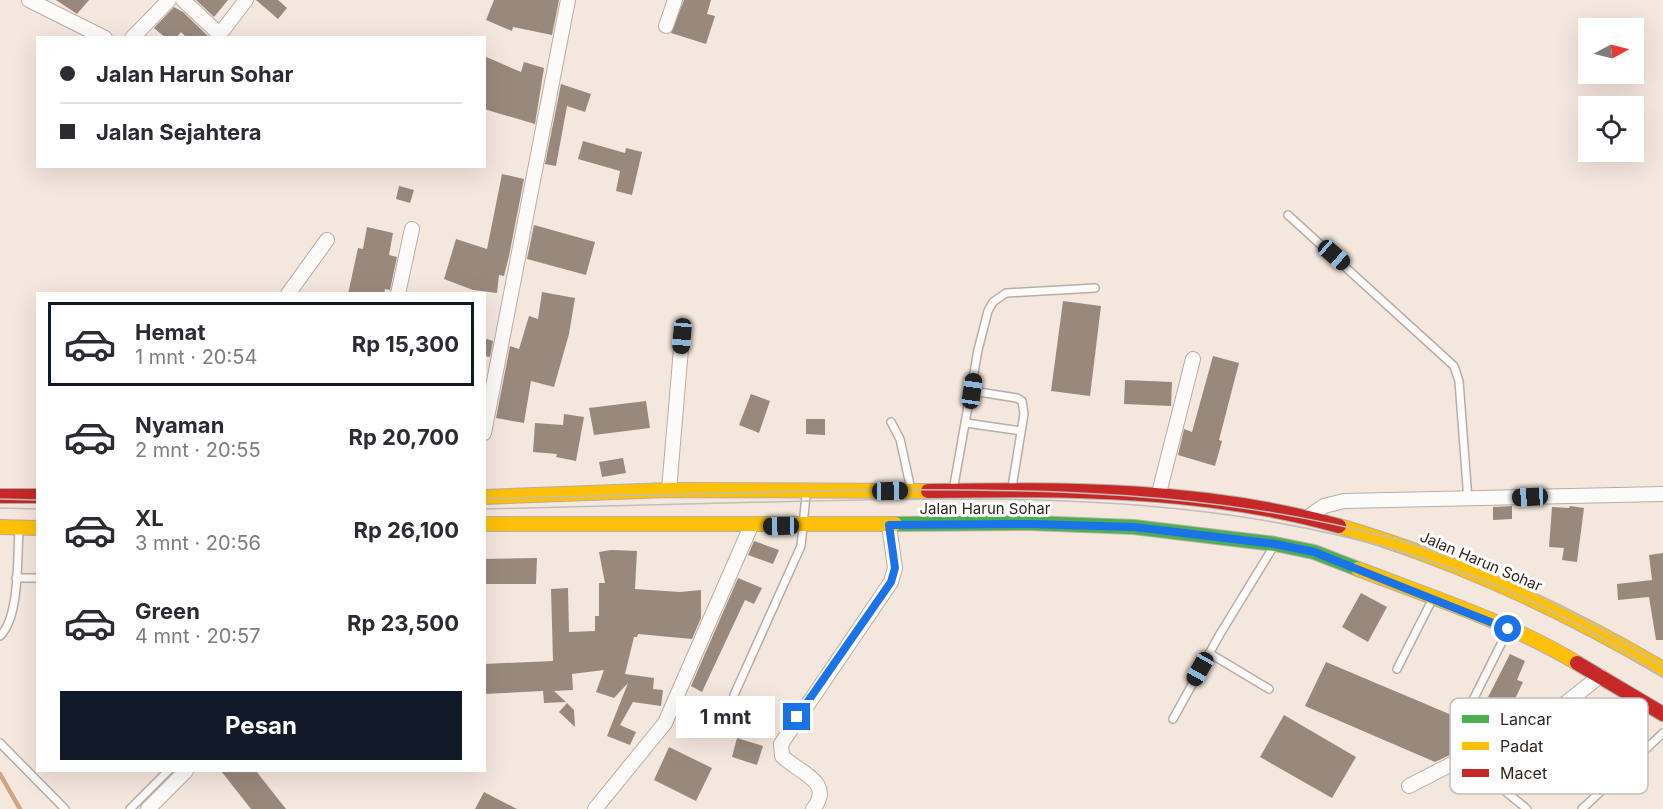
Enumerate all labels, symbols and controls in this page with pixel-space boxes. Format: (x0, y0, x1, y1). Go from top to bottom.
north arrow (1578, 18, 1644, 84)
map controls (1578, 18, 1644, 162)
text: Jalan Harun Sohar (96, 61, 293, 87)
button: locate (1578, 96, 1644, 162)
text: Jalan Sejahtera (96, 119, 262, 145)
car (1315, 236, 1353, 274)
icon: car (63, 317, 117, 371)
car (671, 317, 693, 355)
text: Hemat (135, 319, 205, 345)
text: Rp 15,300 (352, 331, 459, 357)
text: 1 mnt · 20:54 (135, 345, 257, 369)
car (961, 372, 983, 410)
icon: car (63, 410, 117, 464)
text: Nyaman (135, 412, 224, 438)
text: Rp 20,700 (349, 424, 459, 450)
text: 2 mnt · 20:55 (135, 438, 261, 462)
car (872, 482, 908, 500)
car (1512, 487, 1548, 507)
street label: Jalan Harun Sohar (920, 499, 1051, 518)
icon: car (63, 503, 117, 557)
text: XL (135, 505, 164, 531)
text: Rp 26,100 (353, 517, 459, 543)
car (763, 517, 799, 535)
street label: Jalan Harun Sohar (1417, 527, 1545, 595)
text: 3 mnt · 20:56 (135, 531, 261, 555)
icon: car (63, 596, 117, 650)
text: Green (135, 598, 200, 624)
text: Rp 23,500 (347, 610, 459, 636)
route start (1494, 615, 1521, 642)
text: 4 mnt · 20:57 (135, 624, 261, 648)
car (1183, 649, 1217, 689)
button: Pesan (60, 691, 462, 760)
callout: 1 mnt (677, 696, 776, 738)
legend (1450, 698, 1648, 794)
route end (783, 703, 810, 730)
text: 1 mnt (700, 705, 751, 729)
text: Lancar (1500, 709, 1552, 729)
text: Padat (1500, 736, 1543, 756)
text: Macet (1500, 763, 1547, 783)

